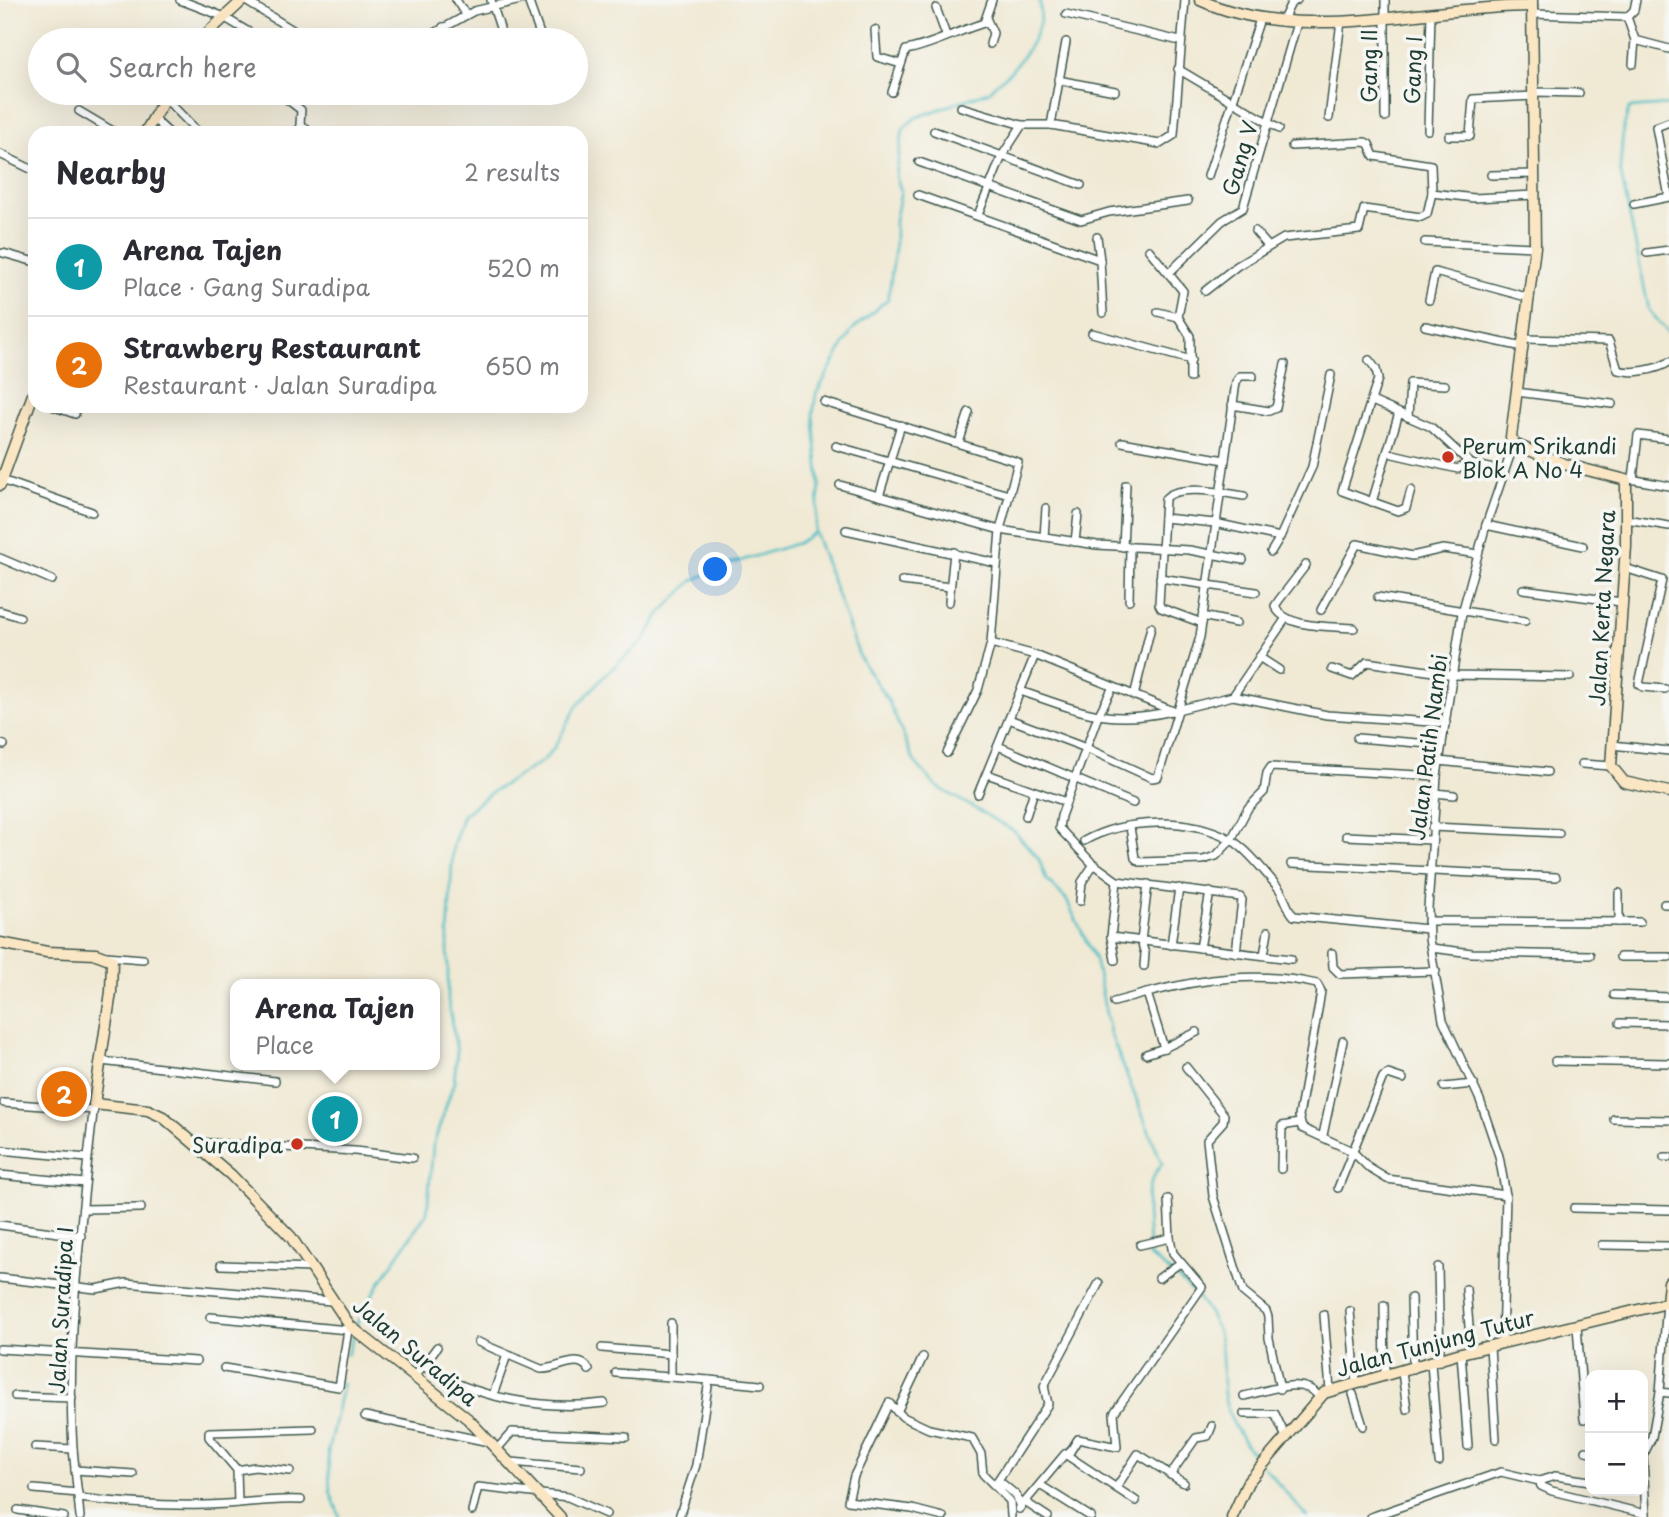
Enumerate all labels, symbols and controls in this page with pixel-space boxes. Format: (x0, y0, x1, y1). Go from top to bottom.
search box (28, 28, 588, 105)
street label: Gang II (1352, 29, 1384, 103)
street label: Gang I (1395, 35, 1429, 105)
text: Search here (108, 47, 257, 86)
icon: search (52, 48, 90, 86)
street label: Gang V (1213, 116, 1265, 199)
text: Nearby (56, 149, 166, 194)
text: 2 results (464, 154, 560, 189)
text: Arena Tajen (123, 230, 282, 269)
text: 1 (74, 250, 85, 285)
text: 520 m (487, 250, 560, 285)
text: Place · Gang Suradipa (123, 269, 370, 304)
text: Strawbery Restaurant (123, 328, 421, 367)
text: 2 (71, 348, 87, 383)
text: 650 m (485, 348, 560, 383)
text: Restaurant · Jalan Suradipa (123, 367, 437, 402)
place label: Perum Srikandi Blok A No 4 (1462, 429, 1617, 485)
marker: Perum Srikandi Blok A No 4 (1440, 449, 1456, 465)
street label: Jalan Kerta Negara (1580, 508, 1622, 707)
your location (698, 552, 732, 586)
street label: Jalan Patih Nambi (1400, 652, 1454, 842)
popup (230, 979, 440, 1070)
text: Arena Tajen (255, 988, 415, 1027)
text: Place (255, 1027, 314, 1062)
pin: 2 (41, 1068, 87, 1120)
pin: 1 (312, 1093, 358, 1145)
place label: Suradipa (192, 1128, 284, 1160)
marker: Suradipa (289, 1136, 305, 1152)
street label: Jalan Suradipa I (40, 1226, 80, 1394)
street label: Jalan Suradipa (347, 1289, 486, 1413)
street label: Jalan Tunjung Tutur (1332, 1300, 1538, 1384)
map controls (1585, 1370, 1648, 1496)
button: + (1585, 1370, 1648, 1433)
button: − (1585, 1433, 1648, 1496)

